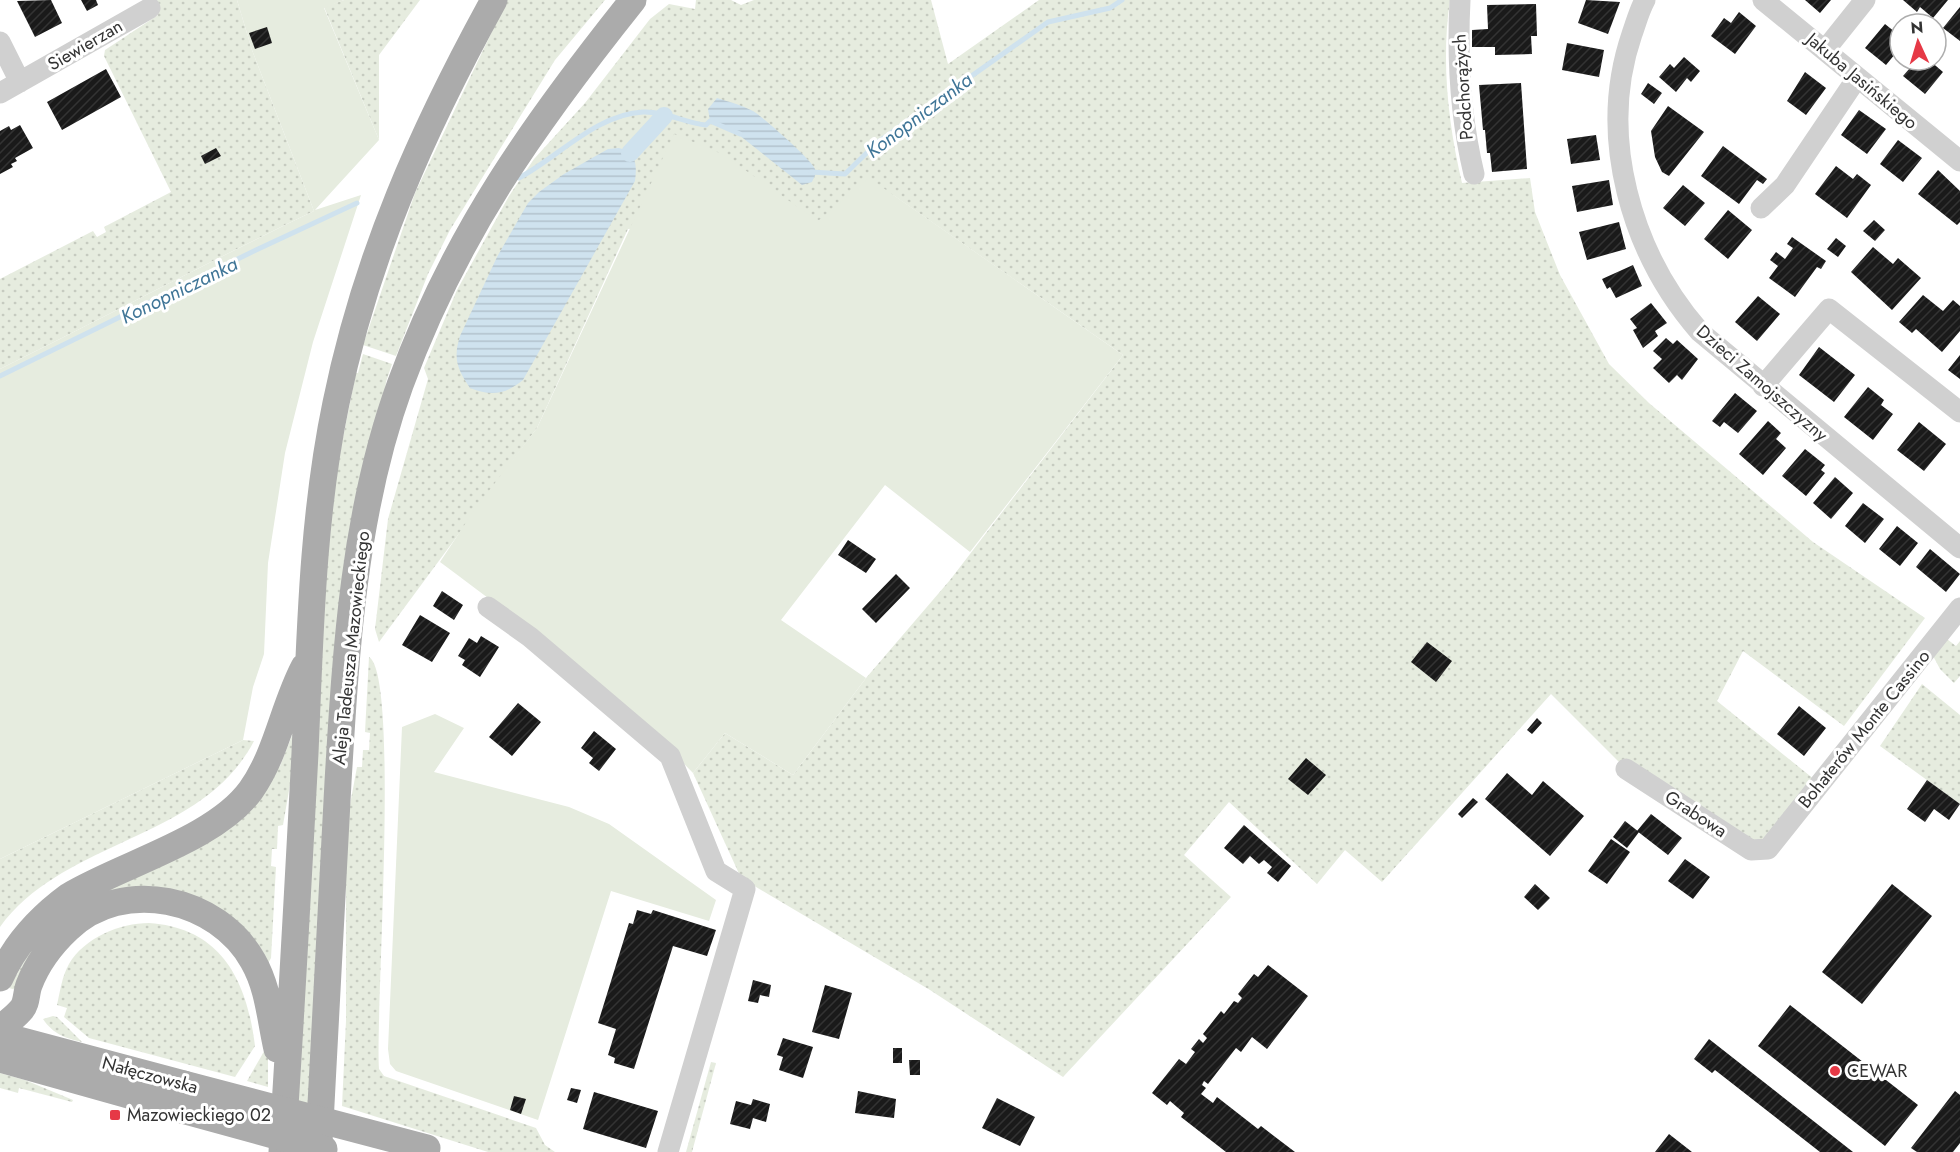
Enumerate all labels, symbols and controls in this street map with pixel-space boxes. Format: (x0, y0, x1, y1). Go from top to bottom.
north arrow (1888, 12, 1948, 72)
street label: Siewierzan (43, 13, 127, 77)
text: N (1910, 16, 1924, 39)
street label: Jakuba Jasińskiego (1799, 25, 1923, 135)
street label: Podchorążych (1446, 33, 1480, 141)
water label: Konopniczanka (860, 66, 979, 165)
water label: Konopniczanka (116, 250, 243, 331)
street label: Dzieci Zamojszczyzny (1691, 319, 1833, 447)
street label: Aleja Tadeusza Mazowieckiego (326, 530, 376, 766)
street label: Bohaterów Monte Cassino (1792, 644, 1936, 814)
street label: Grabowa (1660, 784, 1732, 844)
street label: Nałęczowska (99, 1050, 201, 1100)
place label: CEWAR (1847, 1058, 1907, 1084)
marker: CEWAR (1828, 1064, 1842, 1078)
place label: Mazowieckiego 02 (127, 1102, 271, 1128)
marker: Mazowieckiego 02 (108, 1108, 122, 1122)

